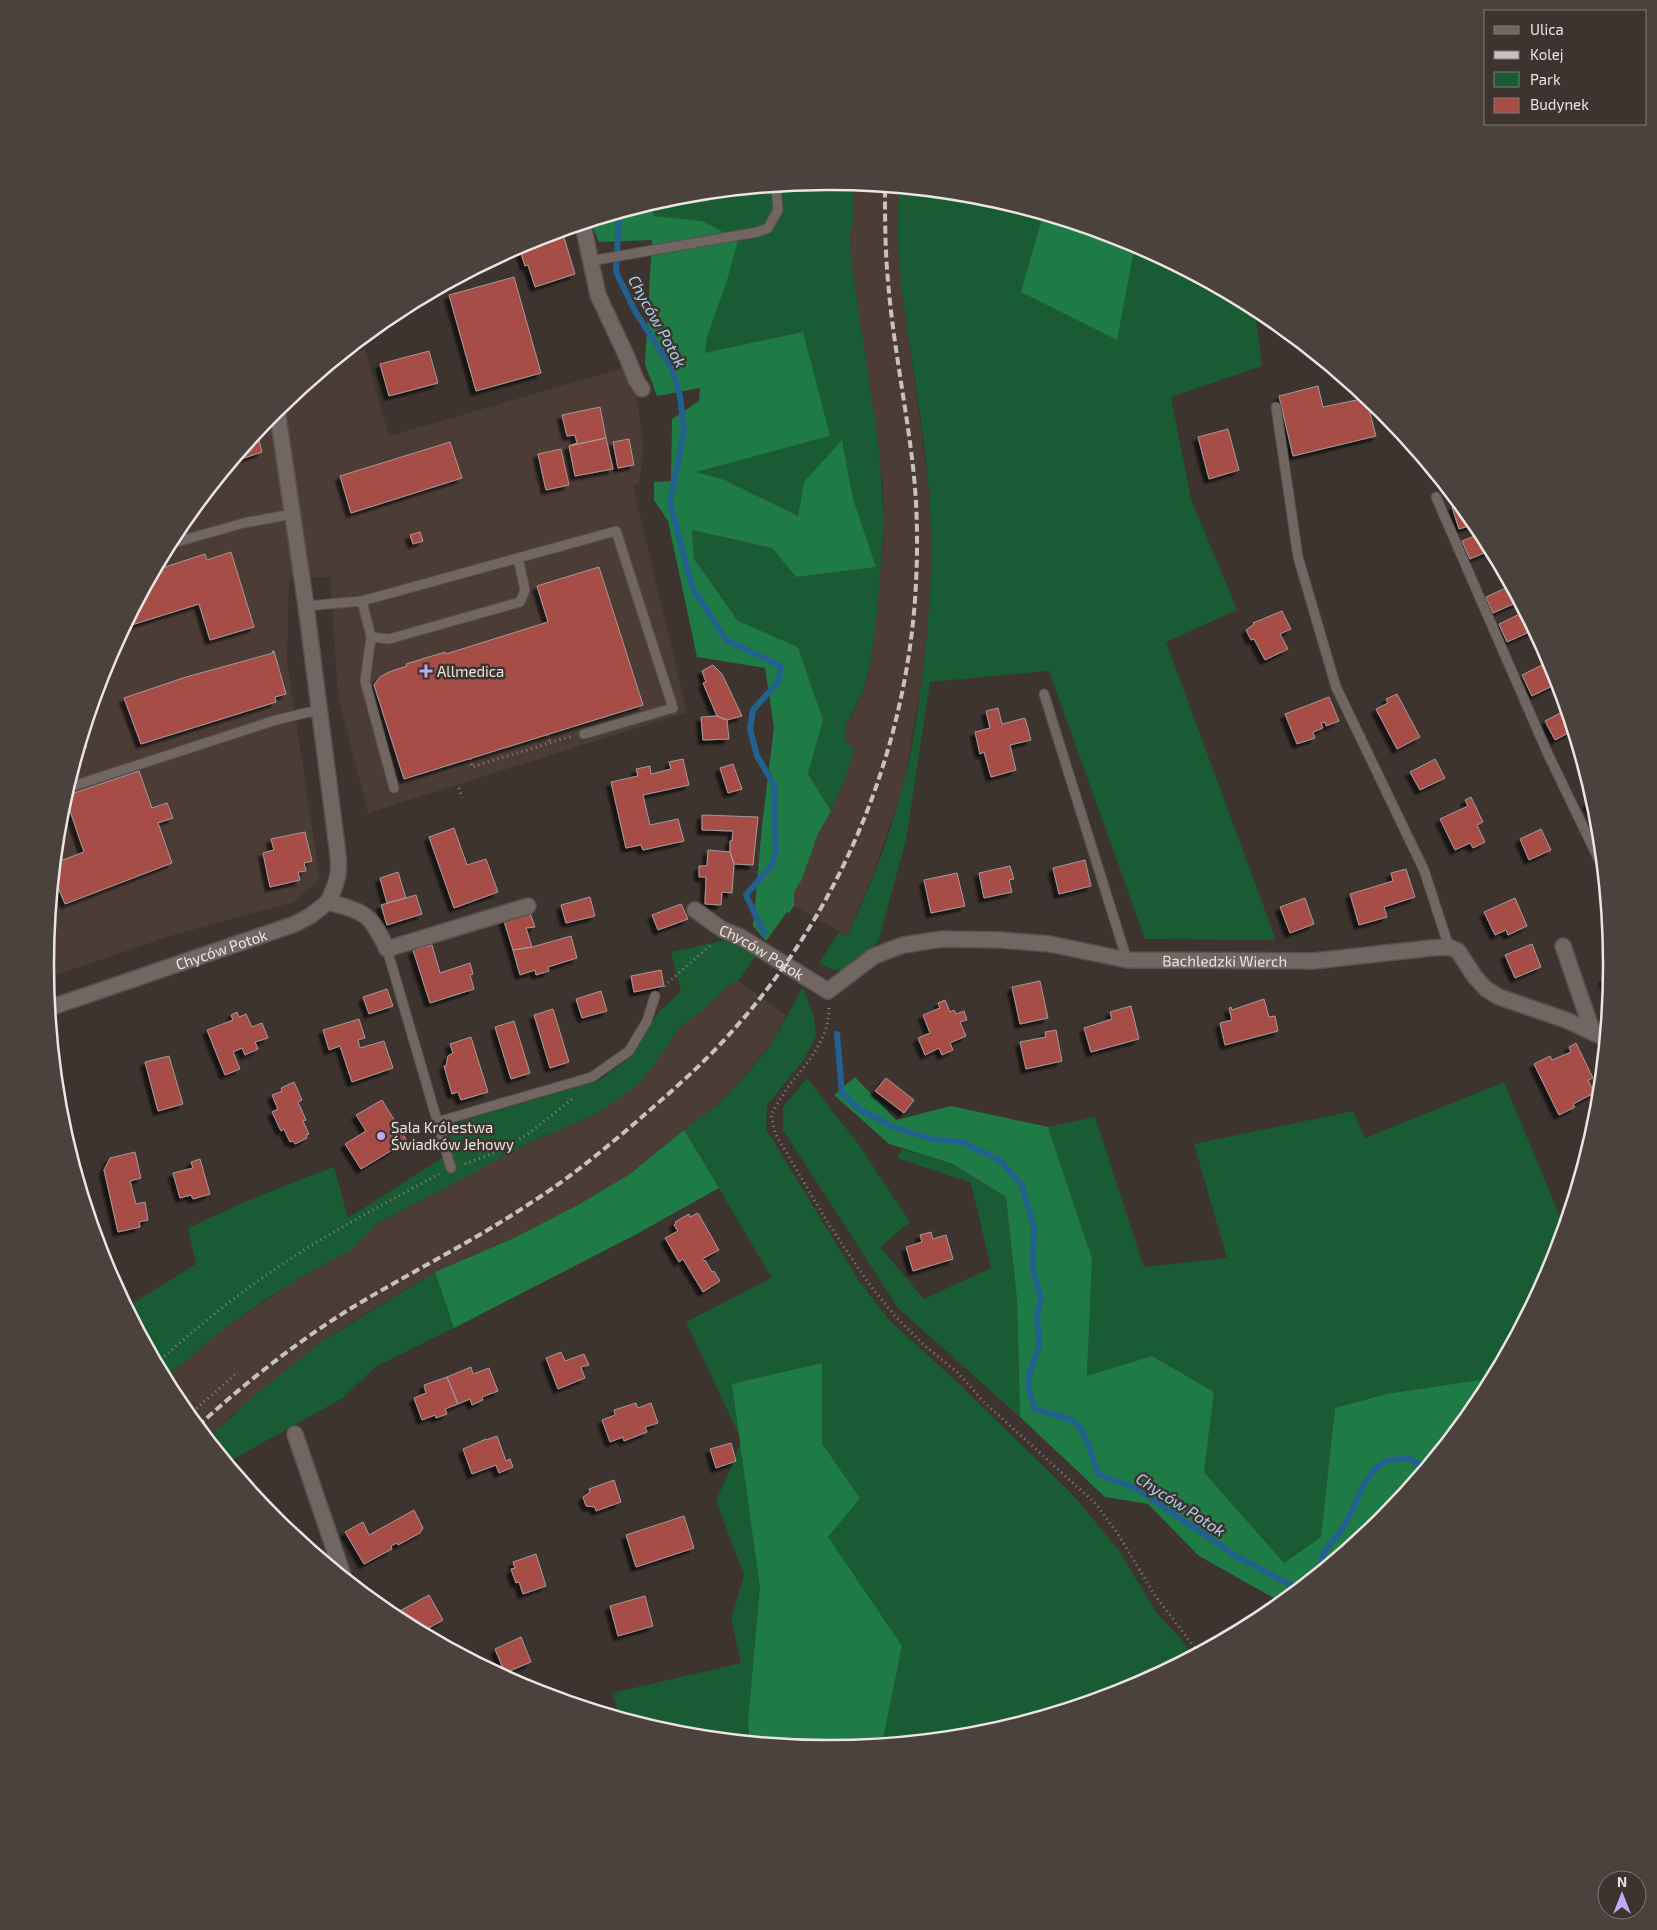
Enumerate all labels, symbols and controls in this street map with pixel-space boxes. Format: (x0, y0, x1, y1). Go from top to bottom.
legend (1484, 10, 1647, 125)
text: Ulica (1530, 20, 1564, 38)
text: Kolej (1530, 45, 1563, 64)
text: Park (1530, 70, 1561, 88)
text: Budynek (1530, 95, 1589, 113)
water label: Chyców Potok (624, 272, 691, 371)
place label: Allmedica (437, 662, 504, 680)
marker: Allmedica (419, 664, 433, 678)
street label: Chyców Potok (717, 920, 808, 983)
street label: Chyców Potok (173, 925, 270, 973)
street label: Bachledzki Wierch (1162, 951, 1287, 970)
place label: Sala Królestwa Świadków Jehowy (391, 1118, 514, 1153)
marker: Sala Królestwa Świadków Jehowy (375, 1130, 387, 1142)
water label: Chyców Potok (1132, 1468, 1229, 1541)
north arrow (1597, 1870, 1647, 1920)
text: N (1617, 1873, 1627, 1890)

